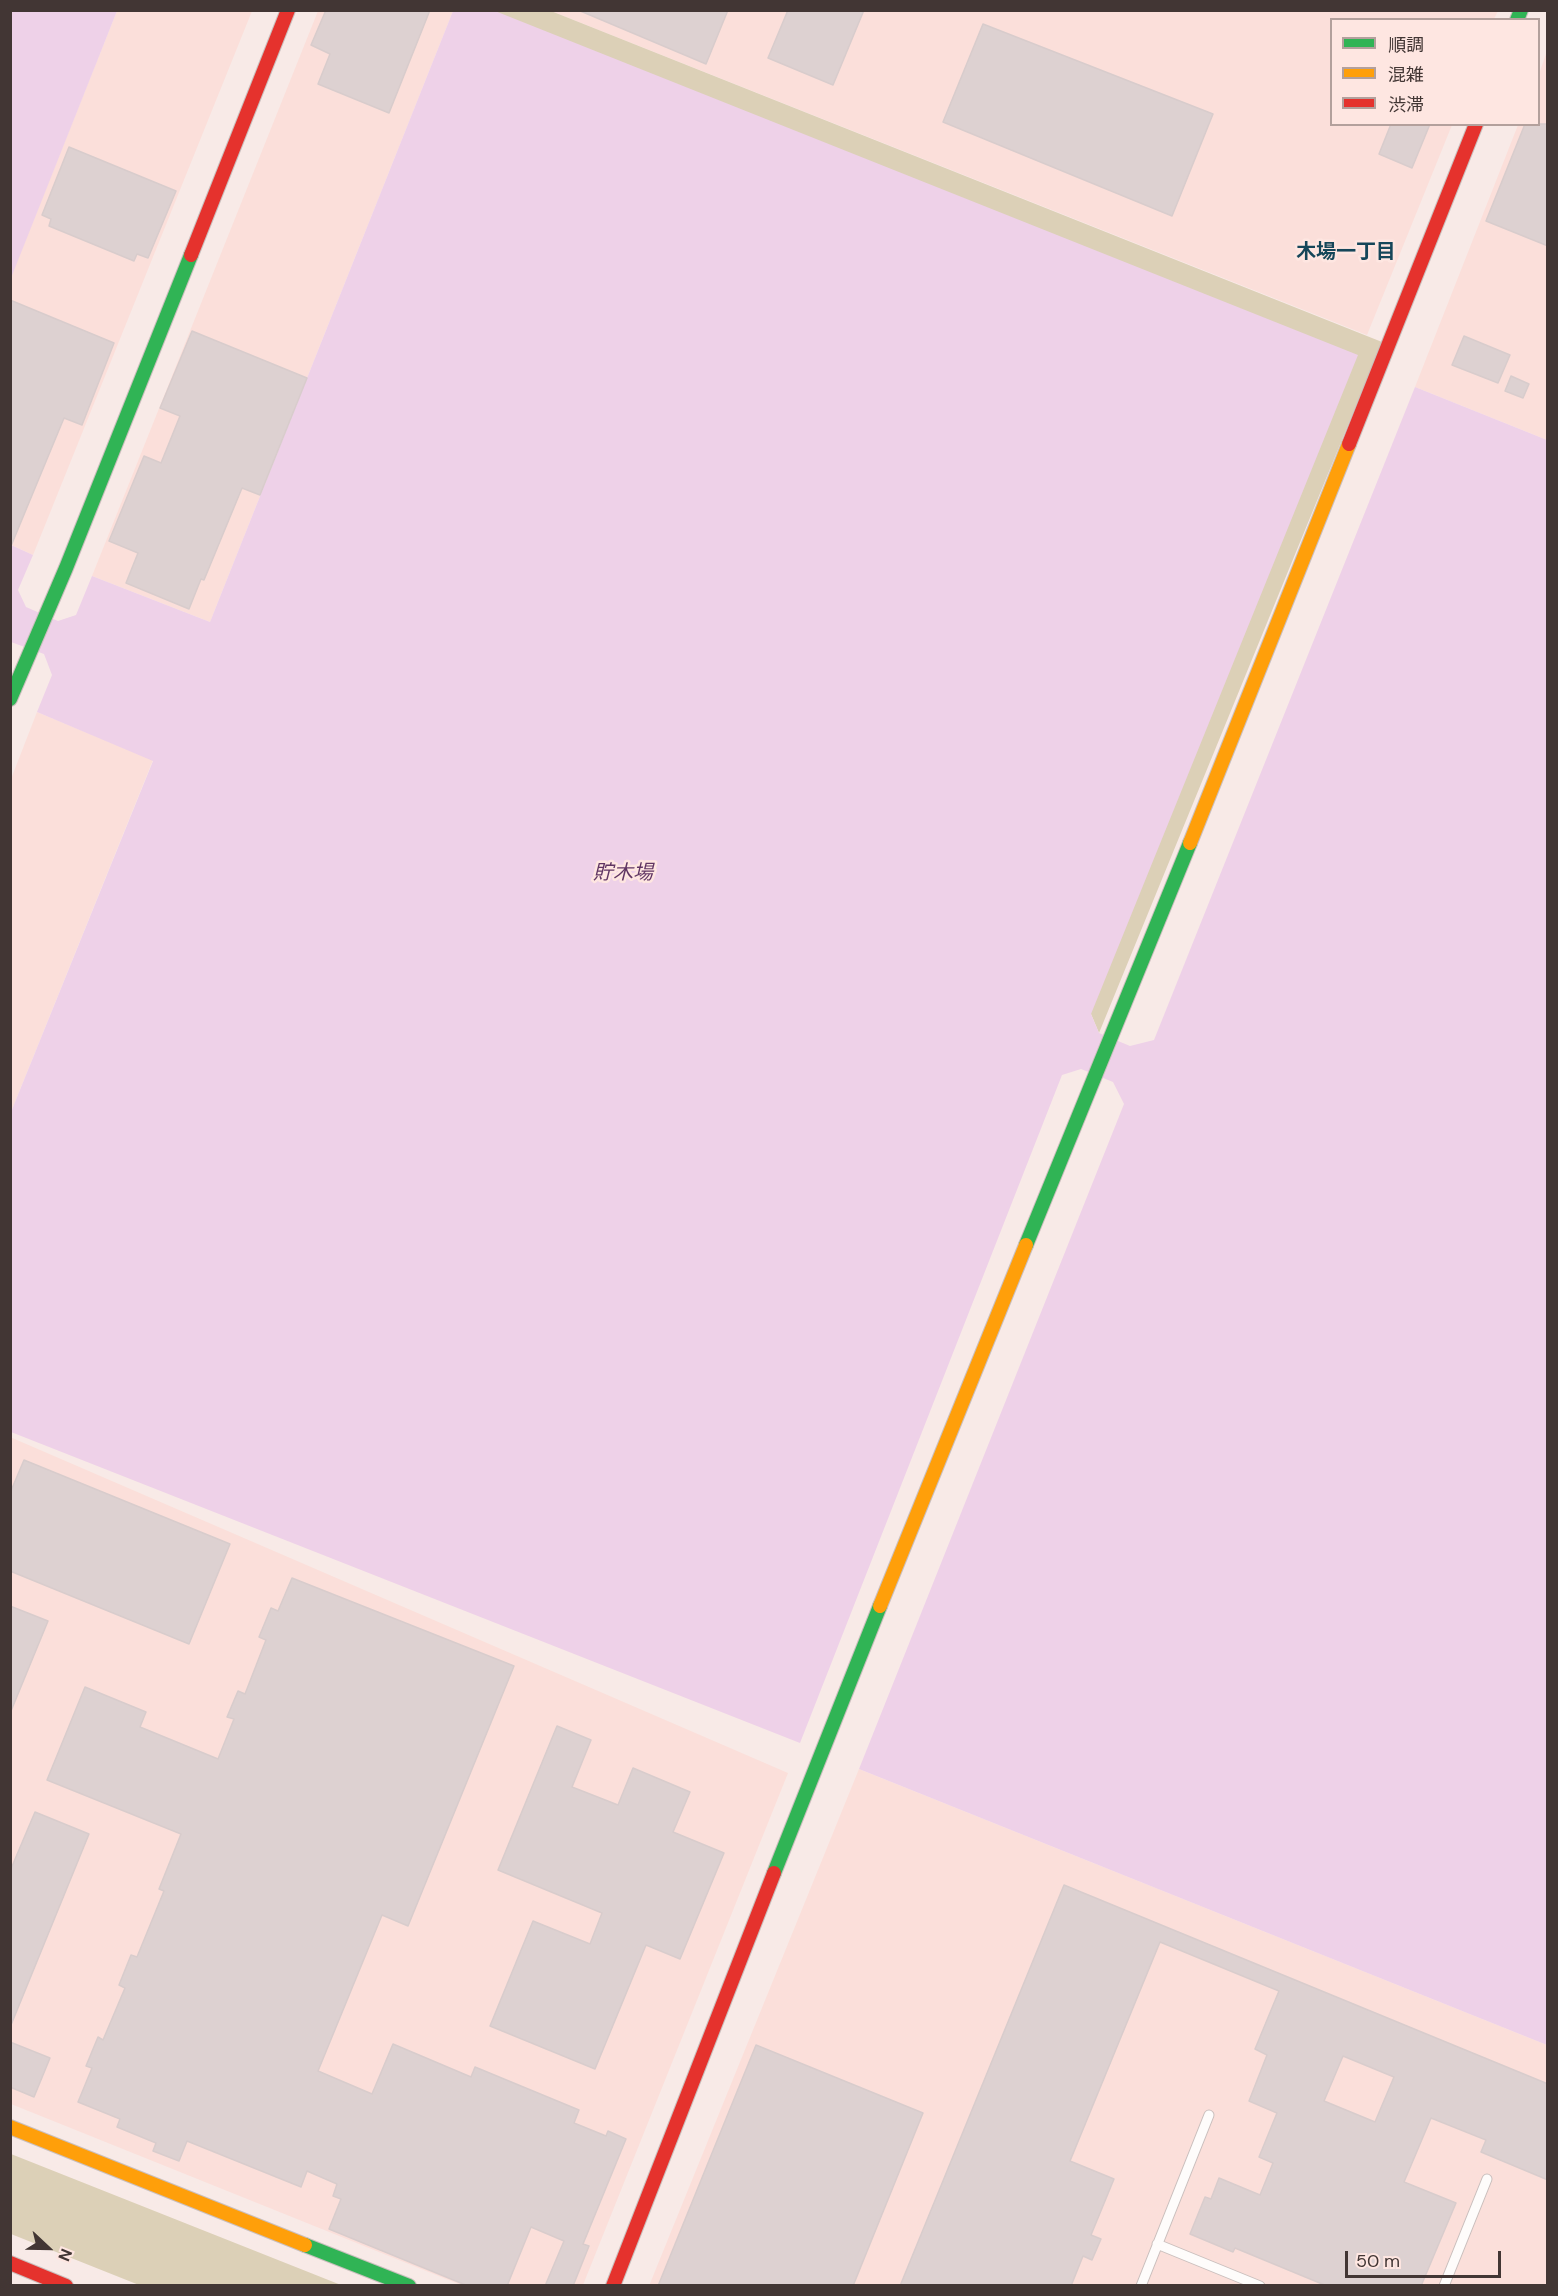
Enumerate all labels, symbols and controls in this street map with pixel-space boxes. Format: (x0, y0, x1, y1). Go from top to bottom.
legend (1330, 18, 1540, 126)
text: 順調 (1388, 33, 1424, 57)
text: 混雑 (1388, 63, 1424, 87)
text: 渋滞 (1388, 93, 1424, 117)
district label: 木場一丁目 (1296, 241, 1396, 265)
water label: 貯木場 (593, 862, 653, 886)
north arrow (18, 2218, 78, 2278)
scale bar (1348, 2239, 1504, 2277)
text: N (53, 2246, 77, 2264)
text: 50 m (1356, 2249, 1400, 2273)

